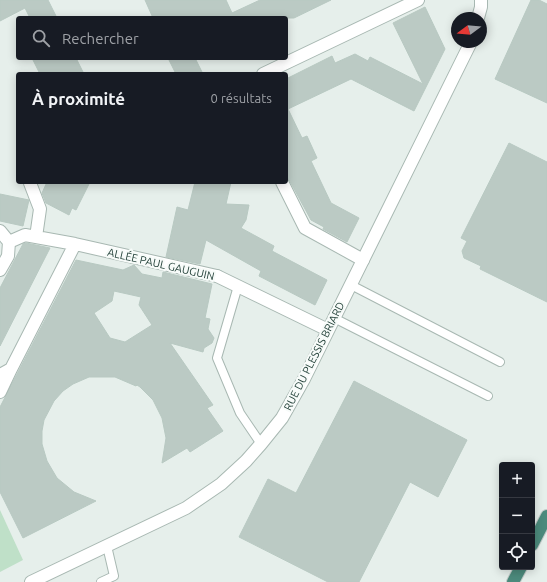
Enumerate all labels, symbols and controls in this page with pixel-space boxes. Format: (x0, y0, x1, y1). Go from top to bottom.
north arrow (451, 12, 487, 48)
search box (16, 16, 288, 60)
icon: search (30, 27, 52, 49)
text: Rechercher (62, 30, 139, 47)
text: À proximité (32, 89, 125, 108)
text: 0 résultats (211, 91, 272, 105)
street label: ALLÉE PAUL GAUGUIN (106, 245, 216, 282)
street label: RUE DU PLESSIS BRIARD (281, 299, 347, 412)
map controls (499, 462, 535, 570)
button: + (499, 462, 535, 498)
button: − (499, 498, 535, 534)
button: locate (499, 534, 535, 570)

